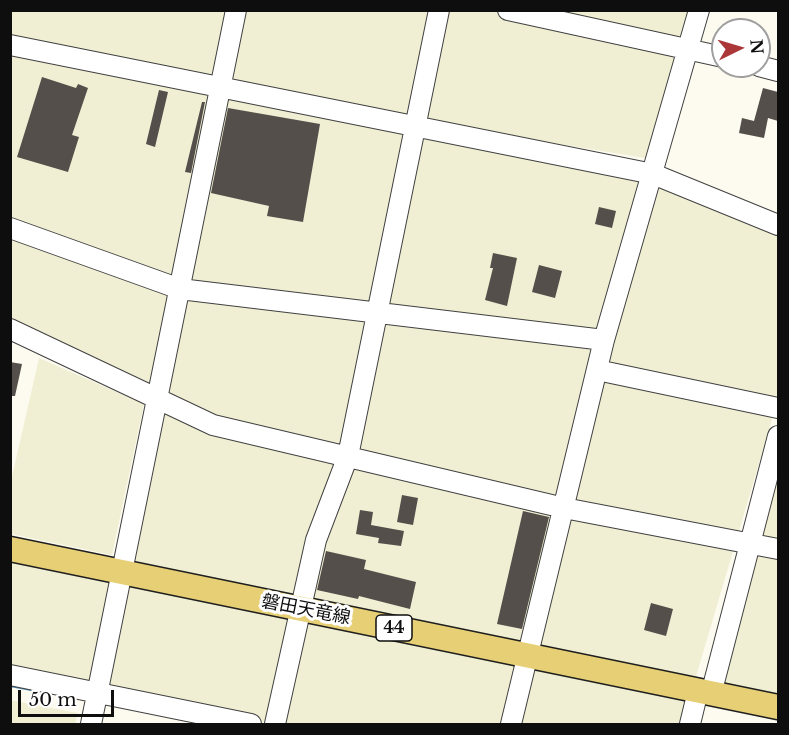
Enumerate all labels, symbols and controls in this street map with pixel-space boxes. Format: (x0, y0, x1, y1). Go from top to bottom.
north arrow (711, 18, 771, 78)
text: N (746, 38, 768, 55)
street label: 磐田天竜線 (260, 591, 352, 629)
road number: 44 (376, 615, 412, 641)
scale bar (21, 678, 117, 716)
text: 50 m (29, 689, 77, 711)

